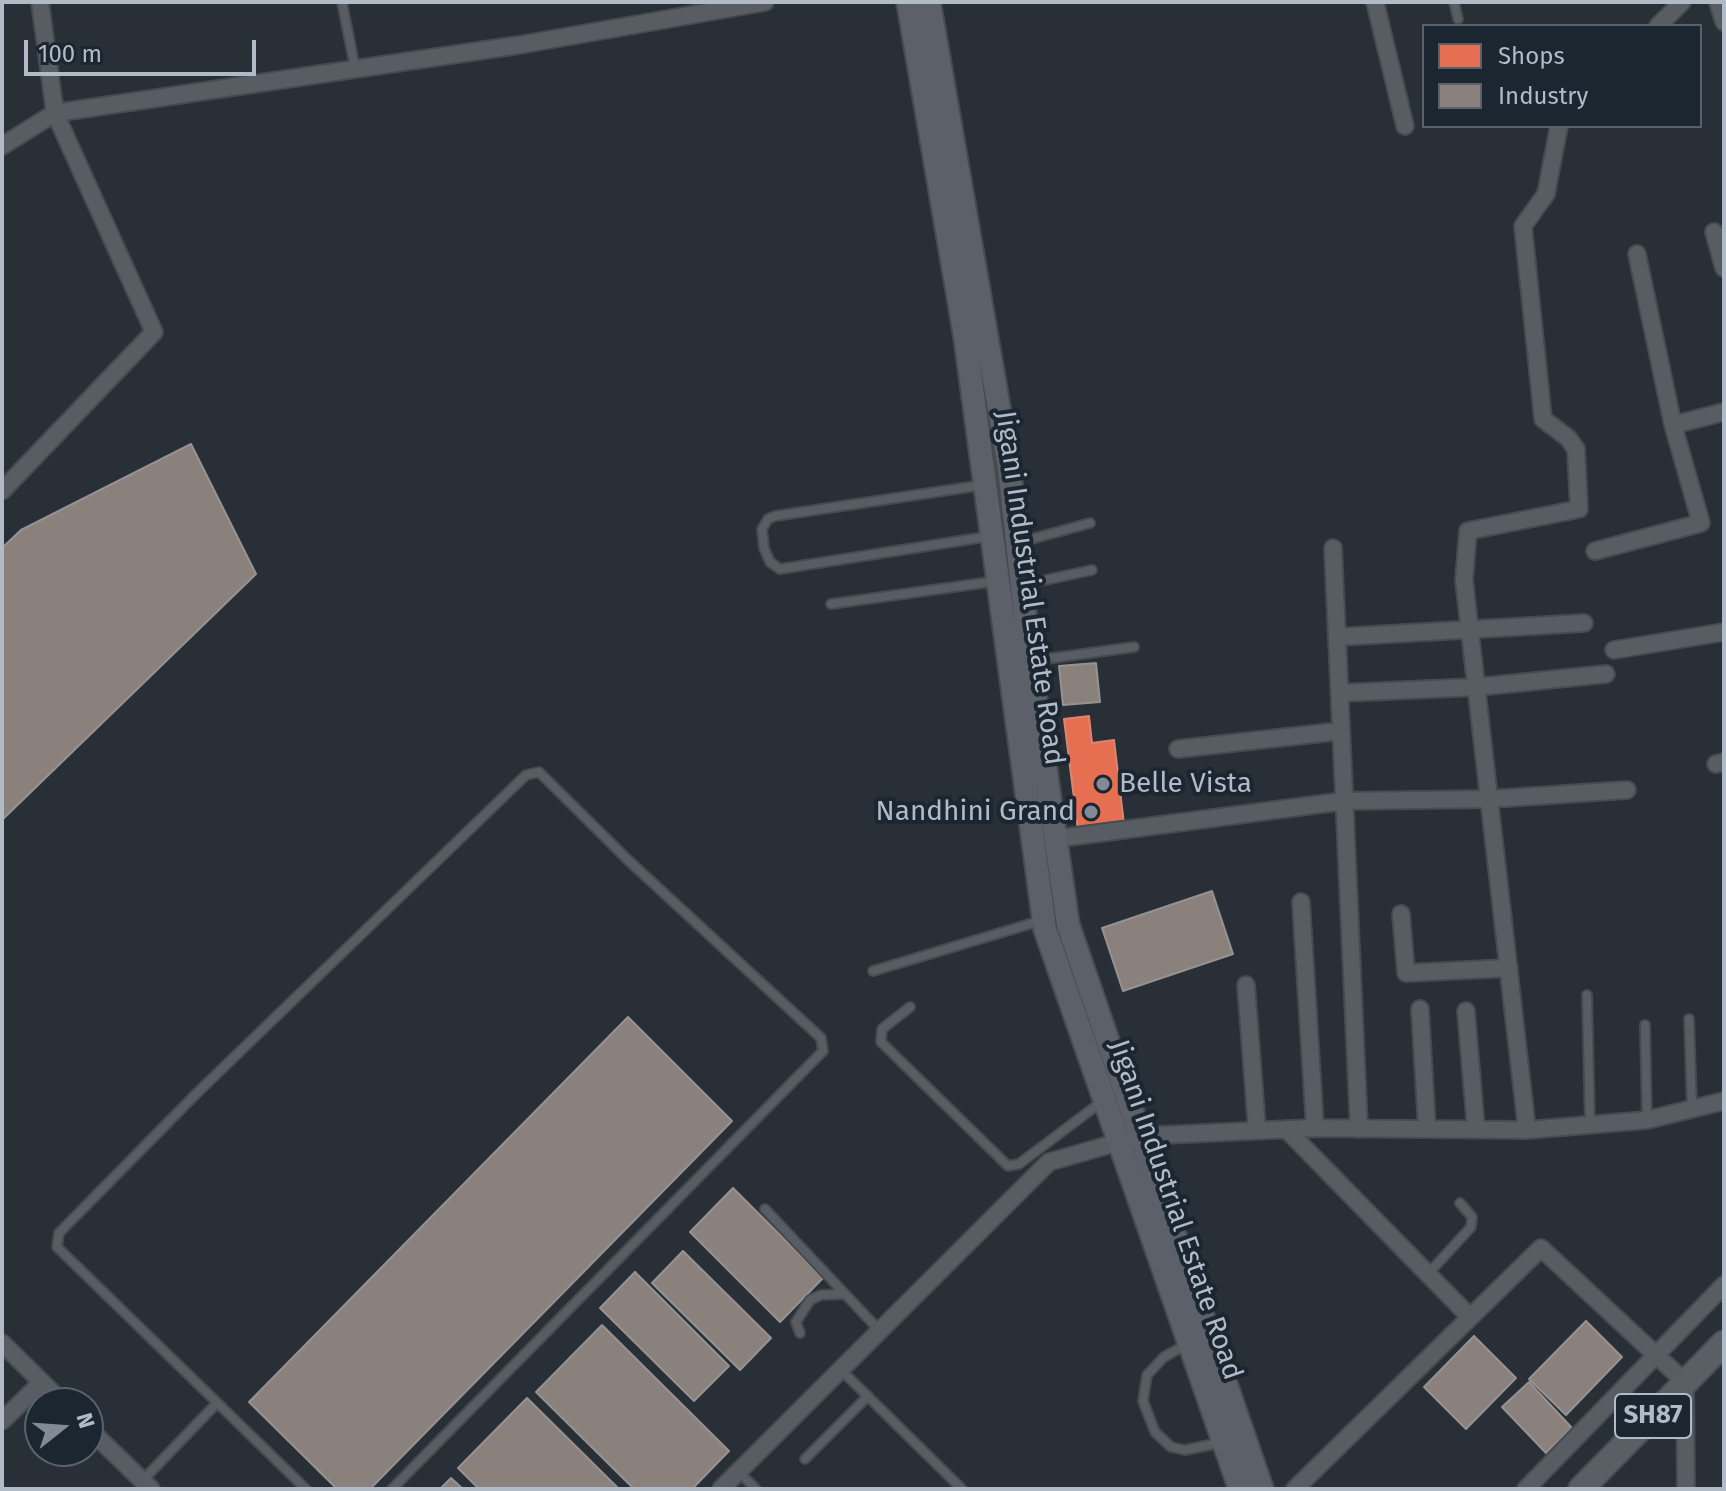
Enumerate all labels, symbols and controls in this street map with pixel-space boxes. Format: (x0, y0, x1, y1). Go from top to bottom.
scale bar (28, 24, 260, 74)
legend (1422, 24, 1702, 128)
text: 100 m (38, 40, 102, 68)
text: Shops (1498, 42, 1565, 70)
text: Industry (1498, 82, 1588, 110)
street label: Jigani Industrial Estate Road (987, 409, 1071, 767)
place label: Belle Vista (1119, 767, 1252, 801)
marker: Belle Vista (1094, 775, 1112, 793)
place label: Nandhini Grand (876, 795, 1075, 829)
marker: Nandhini Grand (1082, 803, 1100, 821)
street label: Jigani Industrial Estate Road (1101, 1035, 1249, 1385)
north arrow (24, 1387, 104, 1467)
road number: SH87 (1615, 1394, 1691, 1438)
text: N (70, 1409, 101, 1431)

